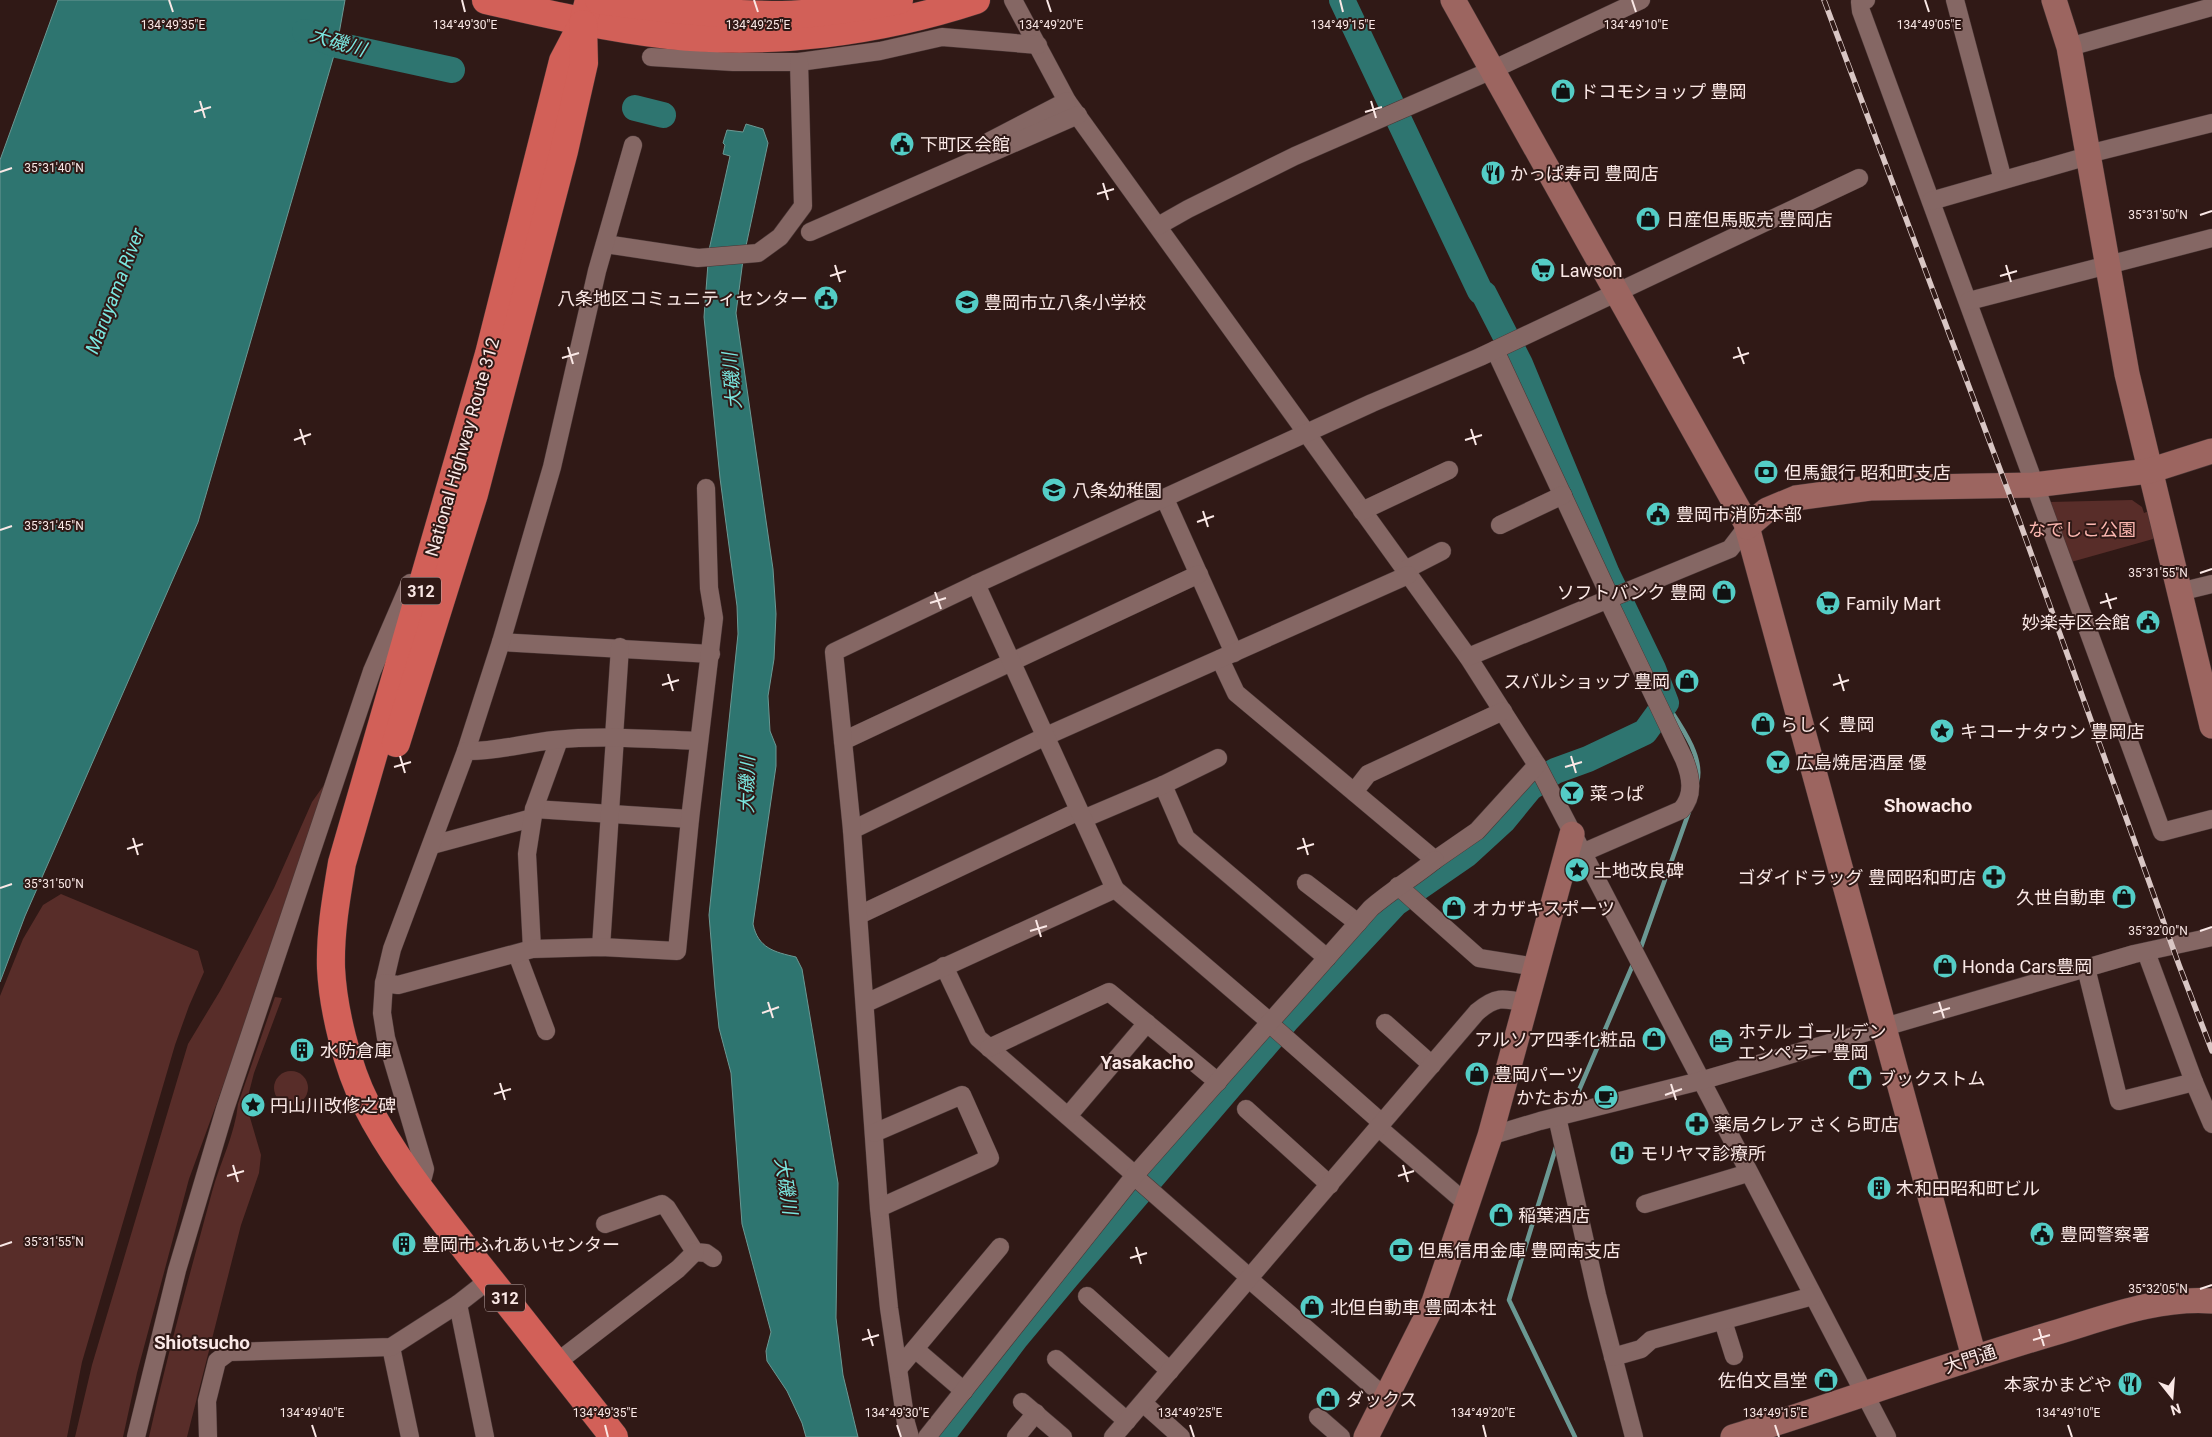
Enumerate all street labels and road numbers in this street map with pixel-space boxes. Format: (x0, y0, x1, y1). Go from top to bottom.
street label: National Highway Route 312 (421, 335, 503, 559)
road number: 312 (401, 578, 441, 604)
road number: 312 (485, 1285, 525, 1312)
street label: 大門通 (1941, 1341, 1999, 1377)

